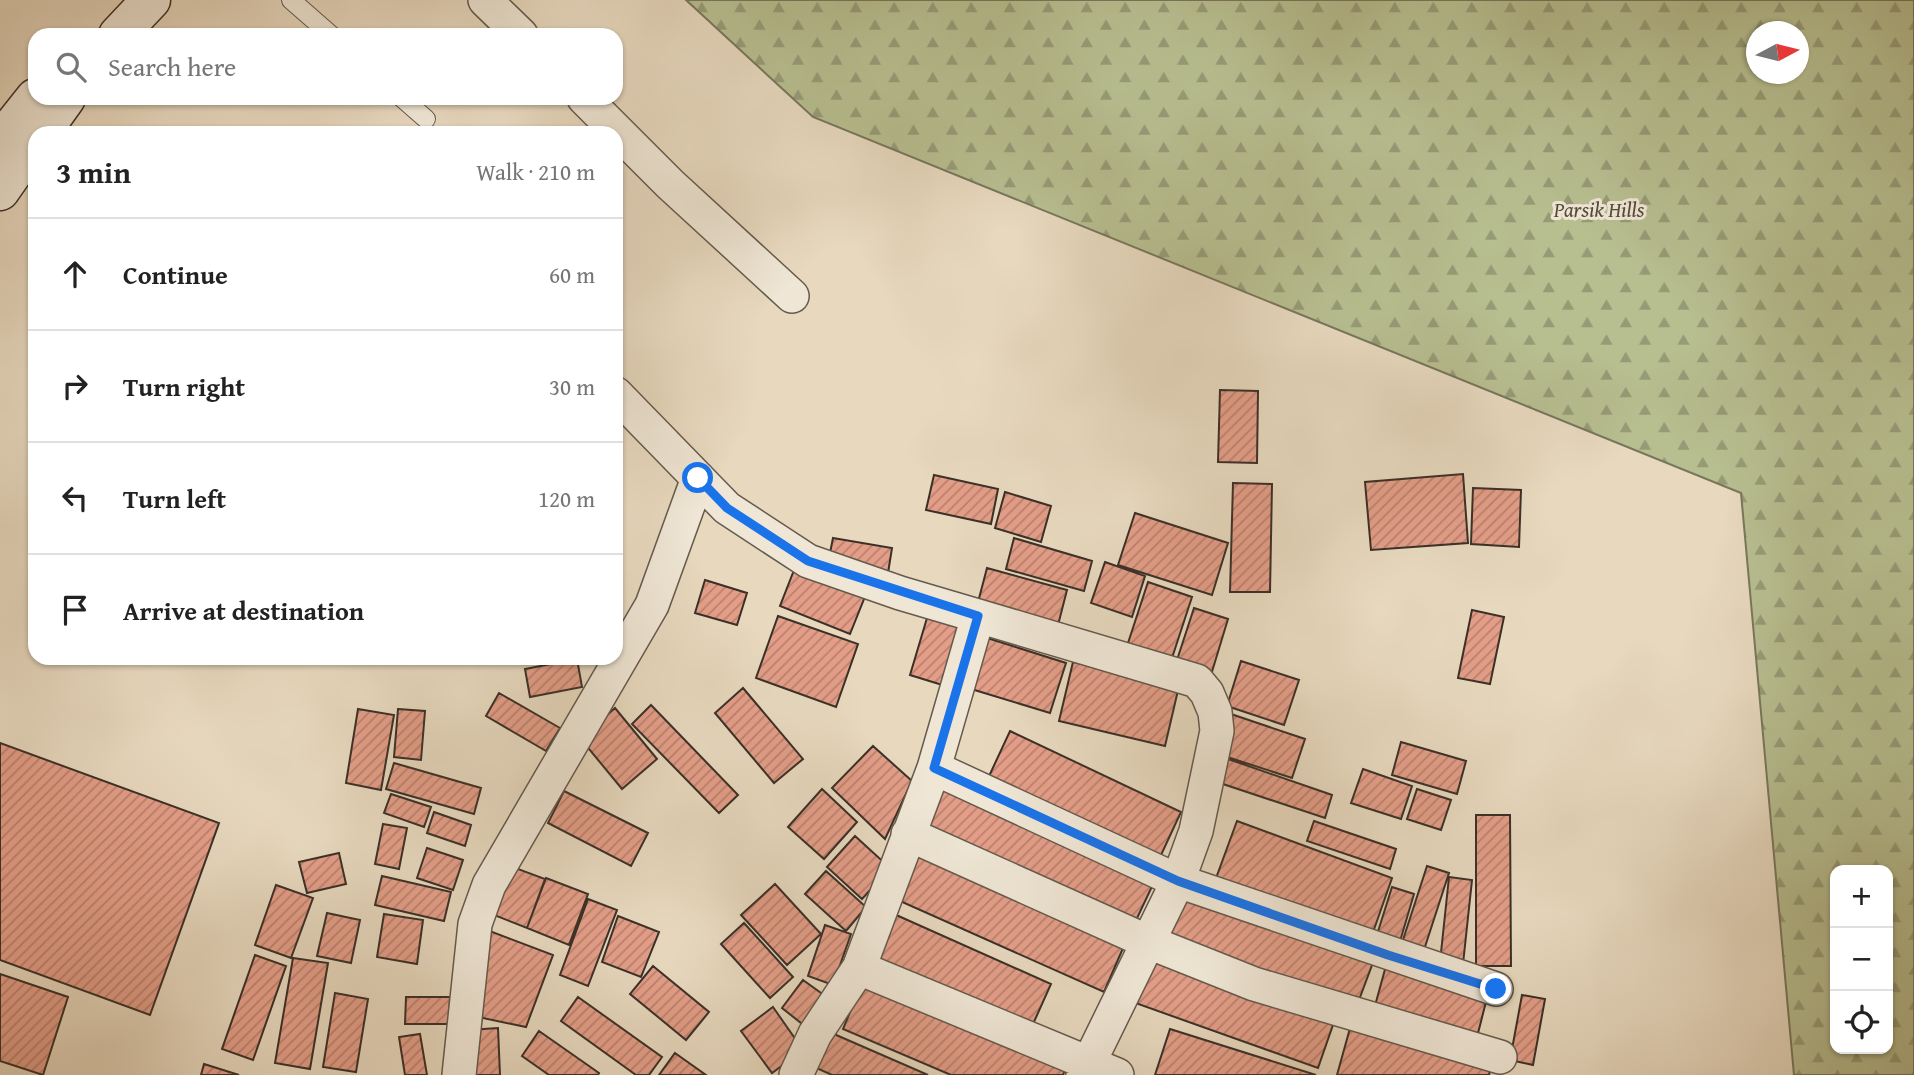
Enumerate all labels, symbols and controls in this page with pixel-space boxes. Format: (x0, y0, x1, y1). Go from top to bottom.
north arrow (1746, 21, 1809, 84)
search box (28, 28, 623, 105)
text: Search here (108, 47, 236, 86)
icon: search (52, 48, 90, 86)
text: 3 min (56, 150, 131, 194)
text: Walk · 210 m (476, 155, 595, 188)
park label: Parsik Hills (1553, 194, 1645, 225)
icon: ahead (56, 255, 94, 293)
text: Continue (123, 255, 228, 294)
text: 60 m (549, 258, 595, 291)
icon: right (56, 367, 94, 405)
text: Turn right (123, 367, 245, 406)
text: 30 m (549, 370, 595, 403)
route start (682, 462, 713, 493)
icon: left (56, 479, 94, 517)
text: Turn left (123, 479, 226, 518)
text: 120 m (538, 482, 595, 515)
icon: arrive (56, 591, 94, 629)
text: Arrive at destination (123, 591, 364, 630)
map controls (1830, 865, 1893, 1054)
button: + (1830, 865, 1893, 928)
button: − (1830, 928, 1893, 991)
route end (1480, 973, 1511, 1004)
button: locate (1830, 991, 1893, 1054)

